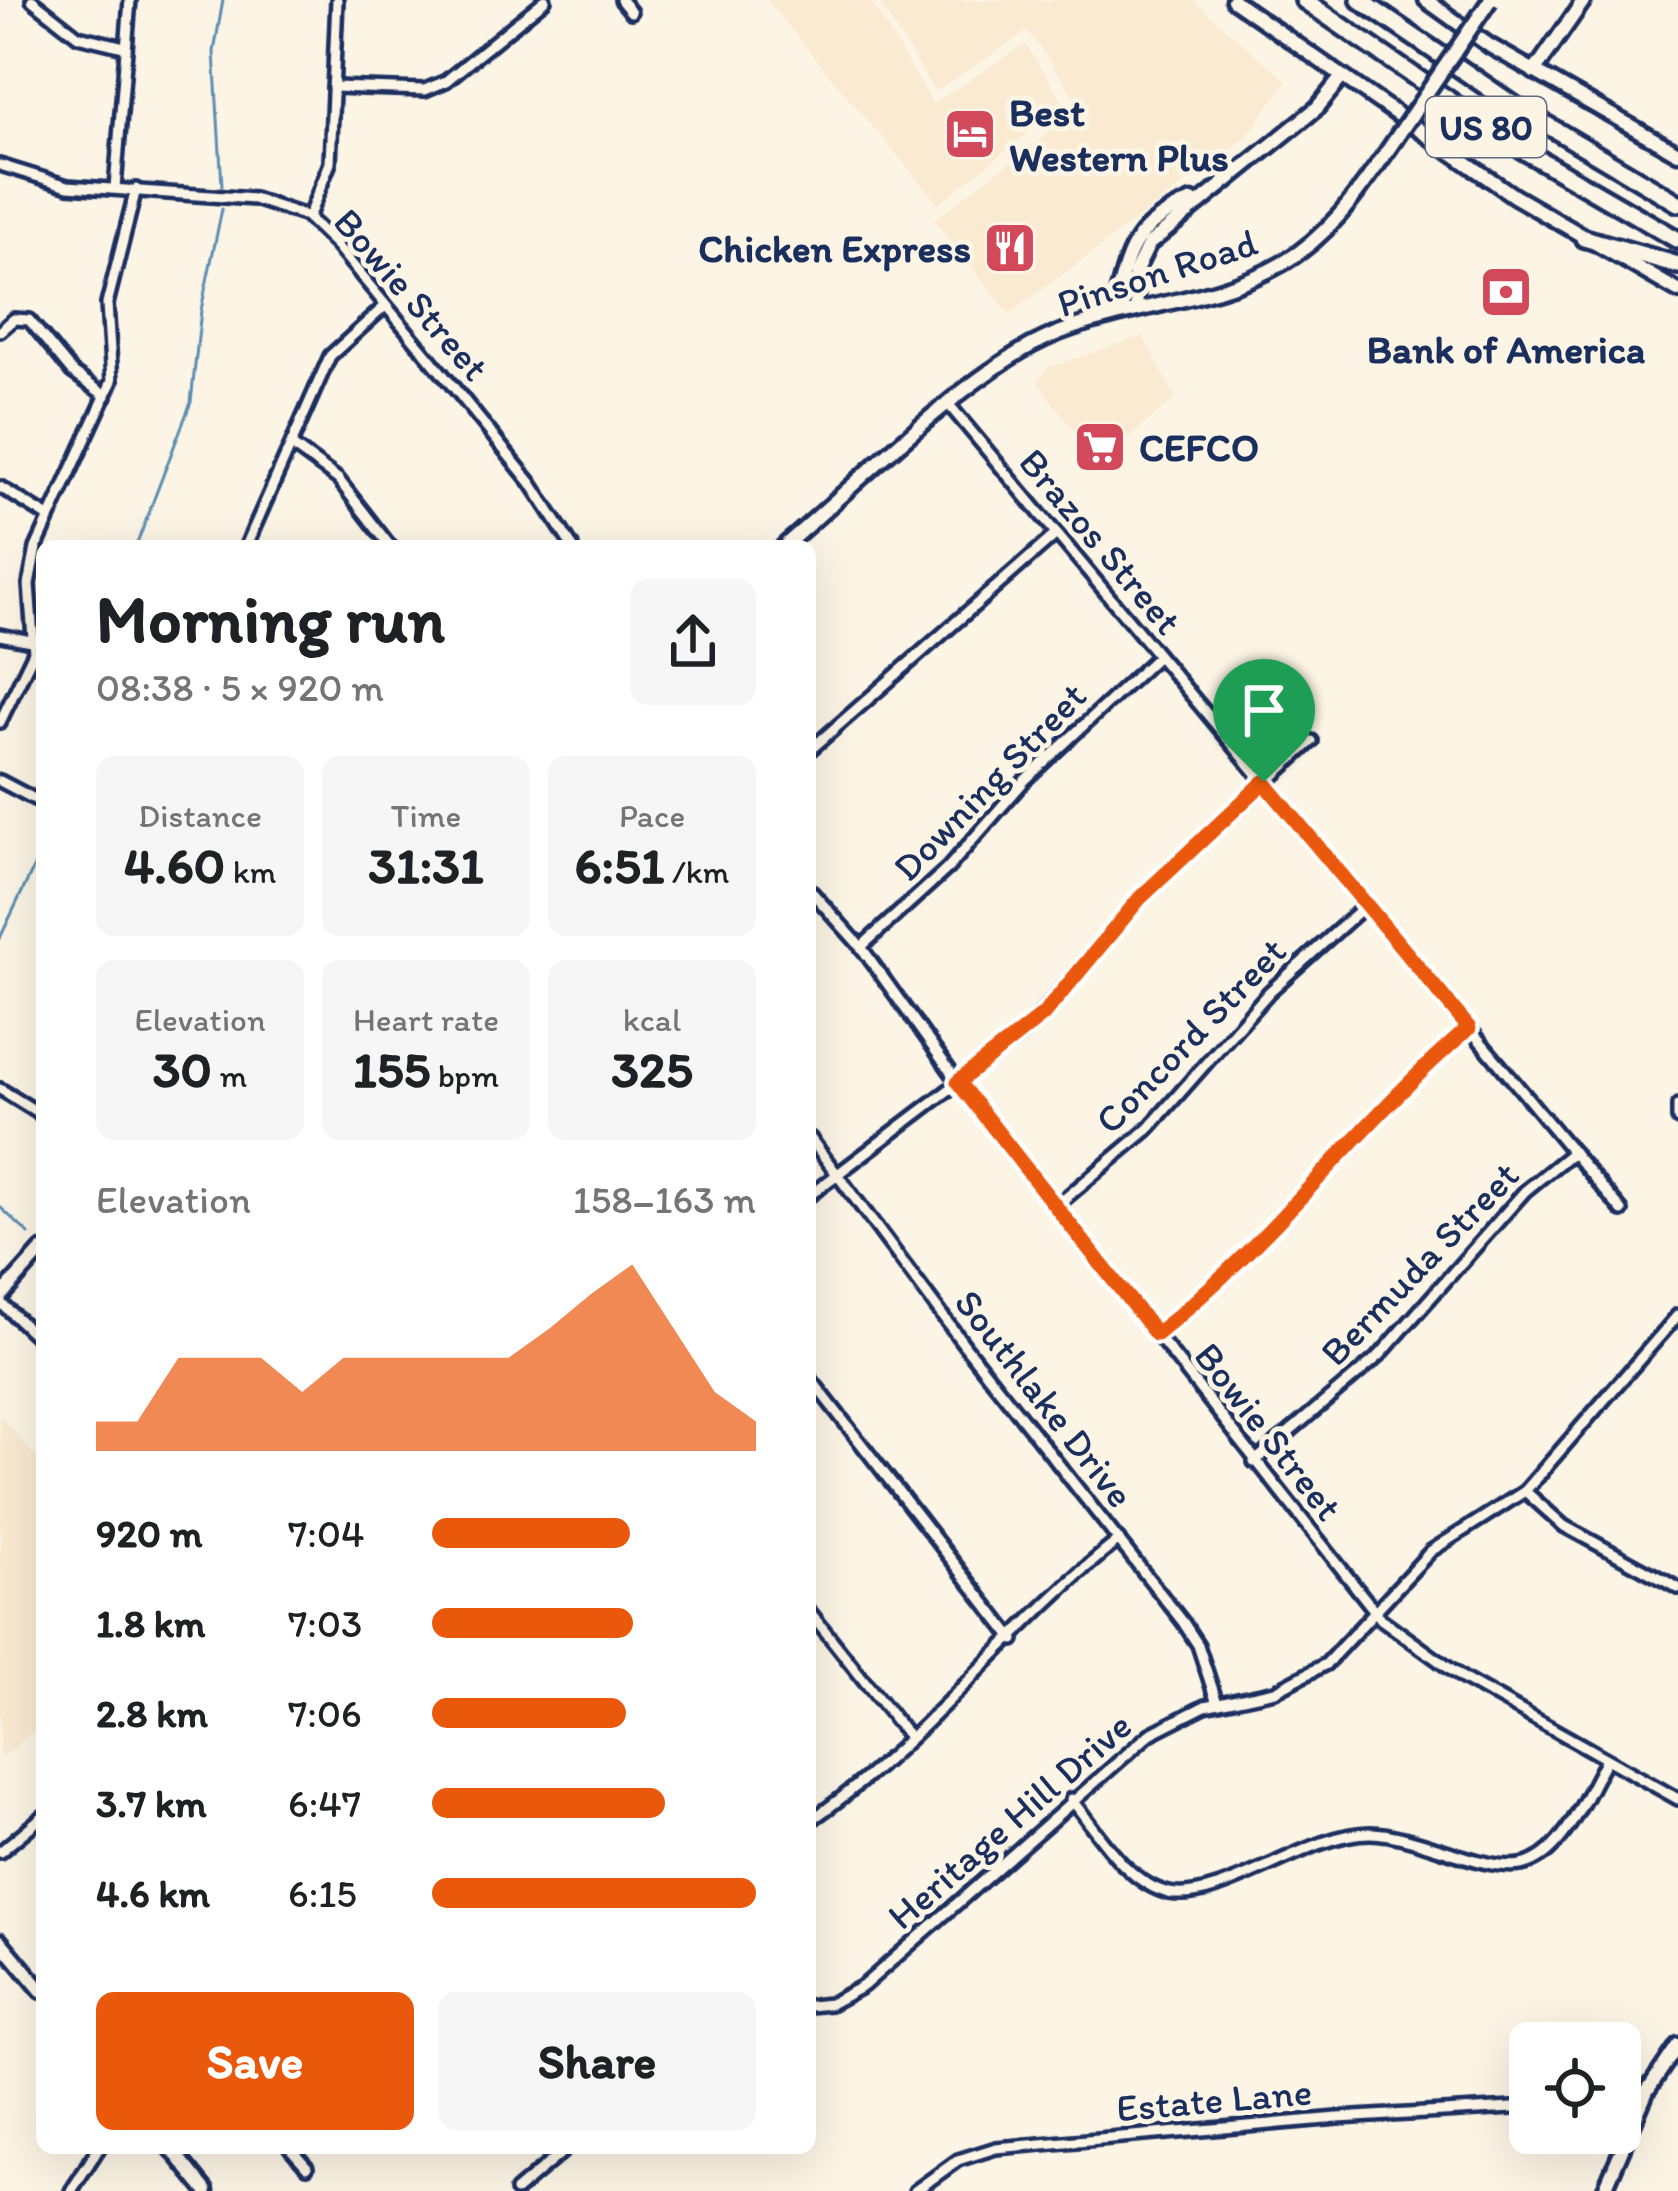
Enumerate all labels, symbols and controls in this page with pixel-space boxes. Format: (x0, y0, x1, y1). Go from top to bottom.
place label: Best Western Plus (1009, 89, 1229, 181)
road number: US 80 (1426, 97, 1546, 157)
hotel icon: Best Western Plus (942, 106, 998, 162)
street label: Bowie Street (324, 199, 499, 390)
street label: Pinson Road (1051, 218, 1264, 327)
restaurant icon: Chicken Express (982, 220, 1038, 276)
place label: Chicken Express (698, 225, 971, 272)
bank icon: Bank of America (1478, 264, 1534, 320)
place label: Bank of America (1367, 326, 1645, 373)
supermarket icon: CEFCO (1072, 419, 1128, 475)
place label: CEFCO (1139, 424, 1259, 471)
street label: Brazos Street (1009, 439, 1192, 644)
text: Morning run (96, 579, 445, 659)
button: share (630, 579, 756, 705)
pin (1213, 659, 1315, 782)
text: 08:38 · 5 × 920 m (96, 664, 384, 711)
street label: Downing Street (883, 672, 1096, 890)
icon: arrive (1231, 677, 1297, 743)
text: Distance (138, 796, 262, 835)
text: Time (391, 796, 461, 835)
text: Pace (619, 796, 685, 835)
text: 4.60 (124, 835, 225, 896)
text: 31:31 (368, 835, 484, 896)
text: 6:51 (575, 835, 664, 896)
text: km (225, 852, 276, 891)
text: /km (664, 852, 729, 891)
street label: Concord Street (1085, 928, 1296, 1143)
text: Elevation (134, 1000, 266, 1039)
text: Heart rate (353, 1000, 499, 1039)
text: kcal (623, 1000, 681, 1039)
text: 30 (153, 1039, 212, 1100)
text: 155 (353, 1039, 430, 1100)
text: 325 (611, 1039, 693, 1100)
text: m (212, 1056, 247, 1095)
text: bpm (430, 1056, 499, 1095)
street label: Bermuda Street (1310, 1152, 1528, 1375)
text: Elevation (96, 1176, 251, 1223)
text: 158–163 m (573, 1176, 756, 1223)
street label: Southlake Drive (945, 1280, 1144, 1517)
street label: Bowie Street (1185, 1333, 1353, 1530)
text: 920 m (96, 1510, 203, 1557)
text: 7:04 (288, 1510, 364, 1557)
text: 1.8 km (96, 1600, 205, 1647)
text: 7:03 (288, 1600, 362, 1647)
text: 2.8 km (96, 1690, 208, 1737)
text: 7:06 (288, 1690, 362, 1737)
street label: Heritage Hill Drive (878, 1702, 1141, 1939)
text: 3.7 km (96, 1780, 207, 1827)
text: 6:47 (288, 1780, 361, 1827)
text: 4.6 km (96, 1870, 210, 1917)
text: 6:15 (288, 1870, 357, 1917)
button: Save (96, 1992, 414, 2130)
button: Share (438, 1992, 756, 2130)
map controls (1509, 2022, 1641, 2154)
button: locate (1509, 2022, 1641, 2154)
street label: Estate Lane (1114, 2068, 1314, 2131)

